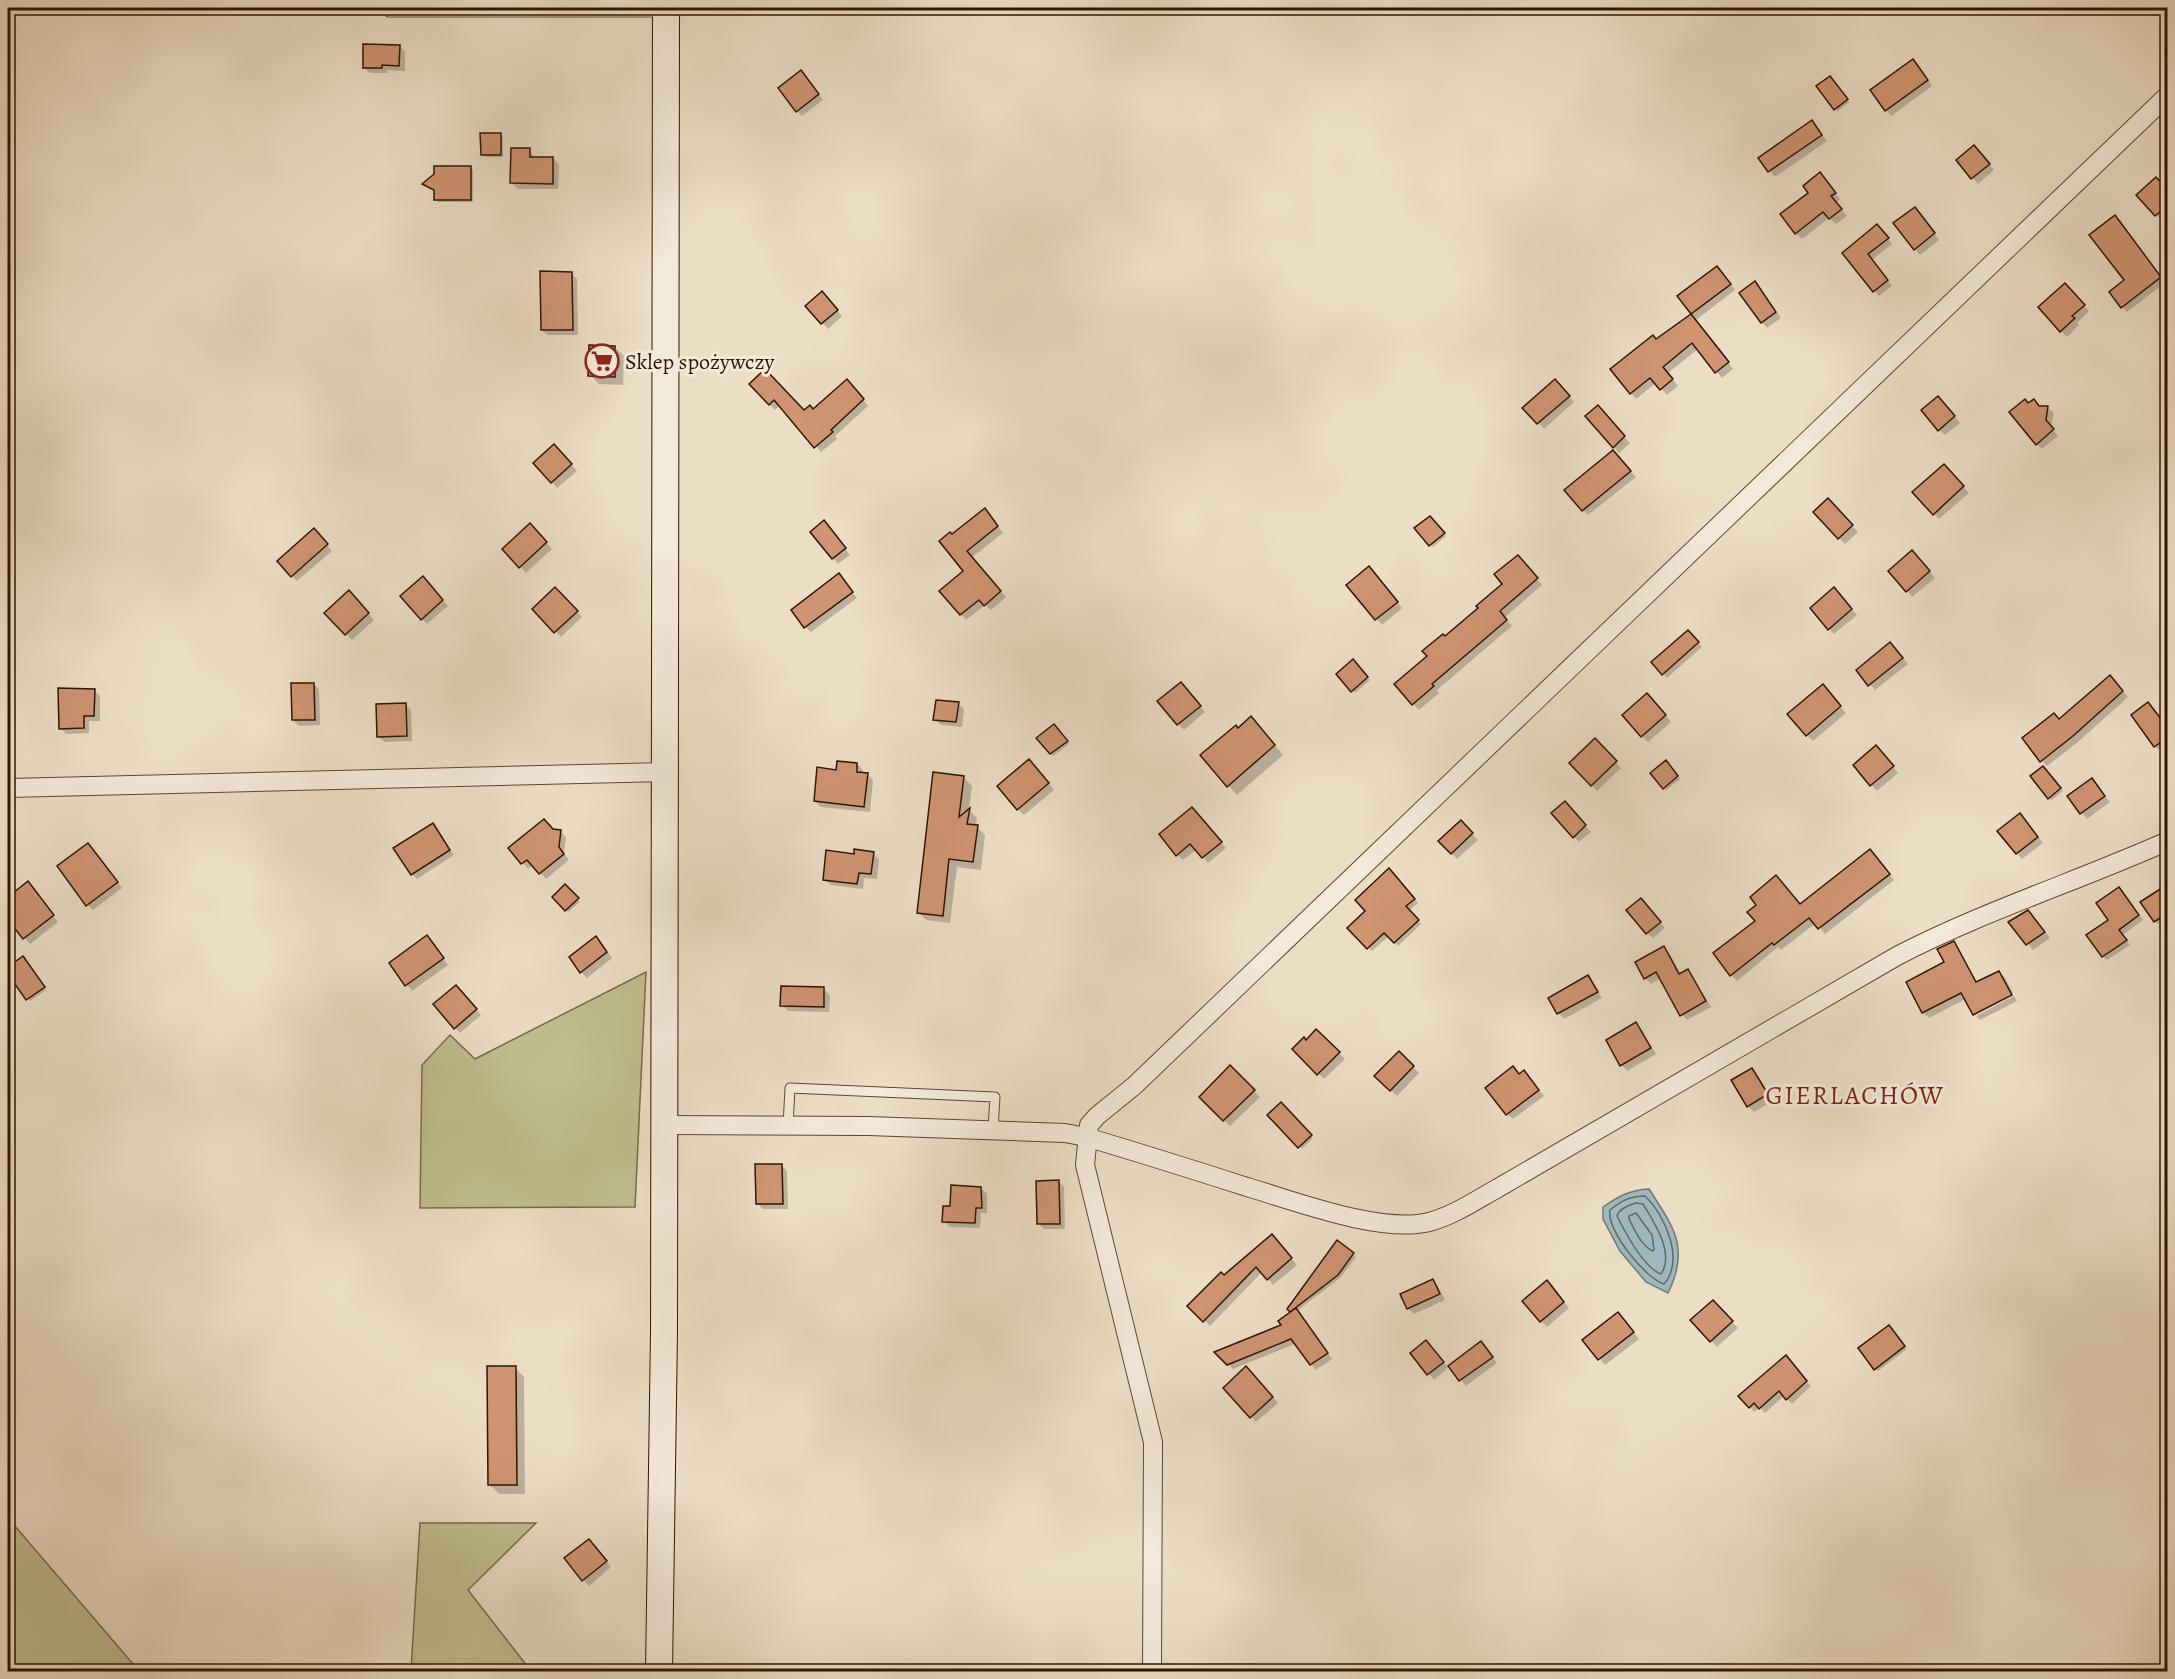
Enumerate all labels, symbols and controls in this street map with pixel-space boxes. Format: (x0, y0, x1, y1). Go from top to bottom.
supermarket icon: Sklep spożywczy (584, 343, 620, 379)
place label: Sklep spożywczy (625, 347, 775, 377)
district label: GIERLACHÓW (1765, 1078, 1945, 1113)

